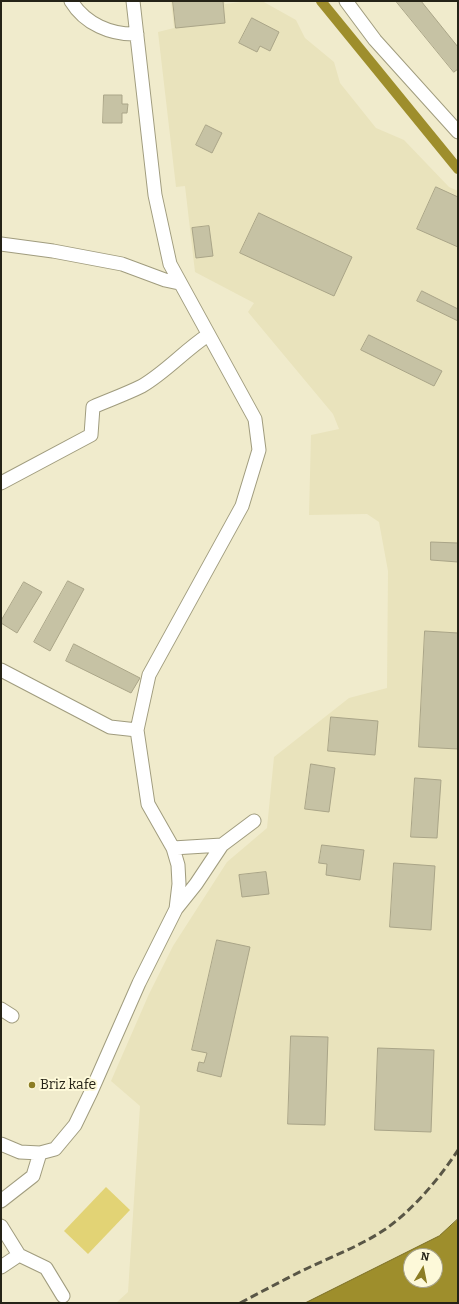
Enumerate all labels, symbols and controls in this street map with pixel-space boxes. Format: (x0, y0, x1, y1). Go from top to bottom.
place label: Briz kafe (40, 1077, 96, 1093)
marker: Briz kafe (27, 1080, 37, 1090)
north arrow (403, 1248, 443, 1288)
text: N (420, 1250, 430, 1264)

